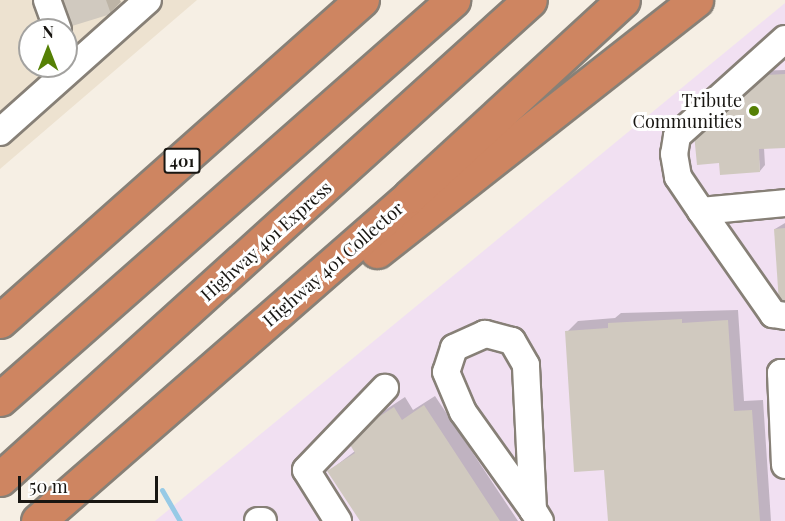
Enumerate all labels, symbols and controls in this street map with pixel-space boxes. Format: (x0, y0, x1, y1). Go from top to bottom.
north arrow (18, 18, 78, 78)
text: N (42, 21, 54, 42)
place label: Tribute Communities (633, 90, 742, 132)
marker: Tribute Communities (747, 104, 761, 118)
road number: 401 (162, 148, 201, 174)
street label: Highway 401 Express (196, 176, 336, 306)
street label: Highway 401 Collector (258, 197, 408, 331)
scale bar (21, 464, 160, 502)
text: 50 m (29, 474, 68, 498)

